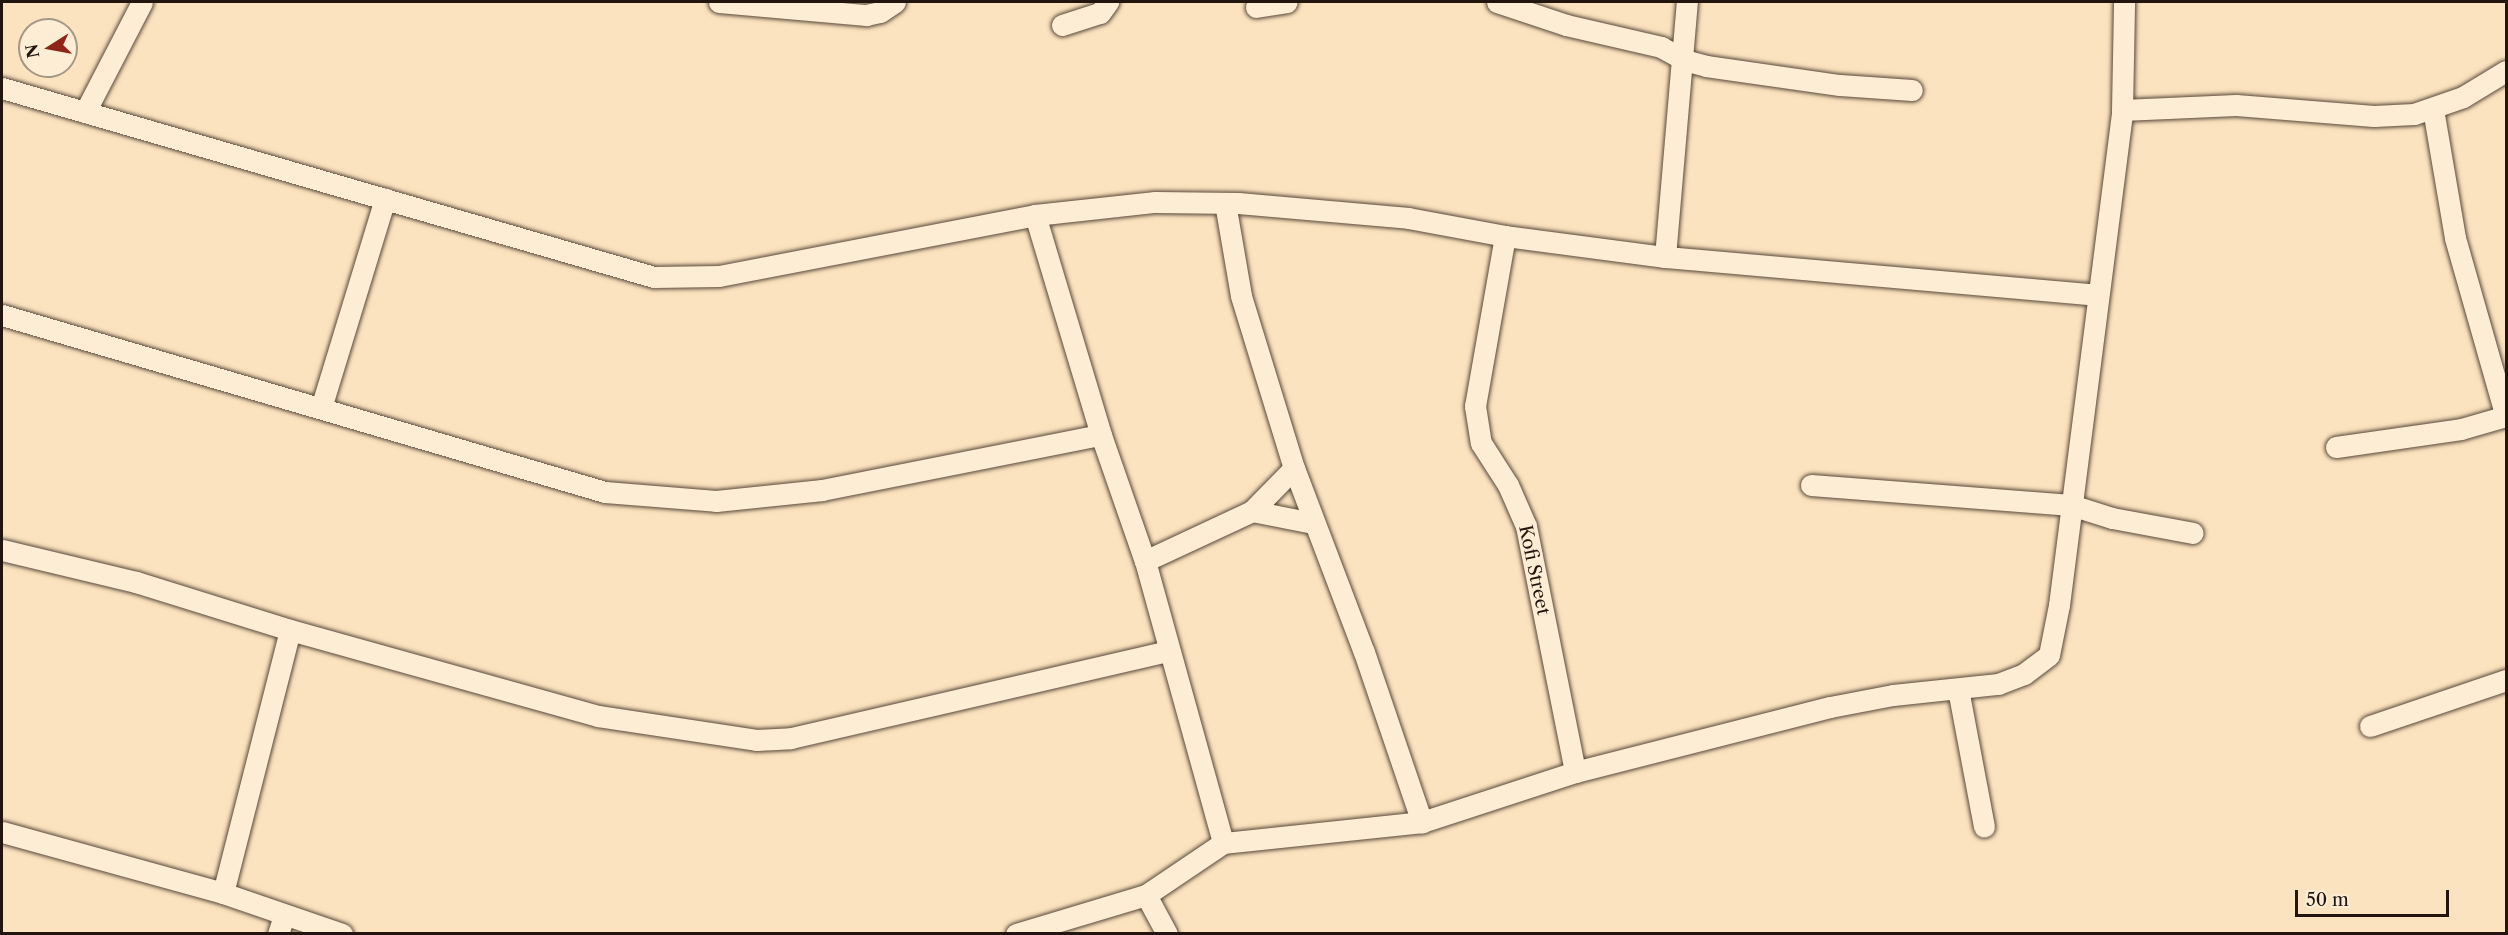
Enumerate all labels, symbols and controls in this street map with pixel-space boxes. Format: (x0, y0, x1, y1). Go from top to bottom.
north arrow (18, 18, 78, 78)
text: N (21, 42, 43, 60)
street label: Kofi Street (1514, 523, 1554, 617)
scale bar (2298, 878, 2452, 916)
text: 50 m (2306, 889, 2349, 911)

